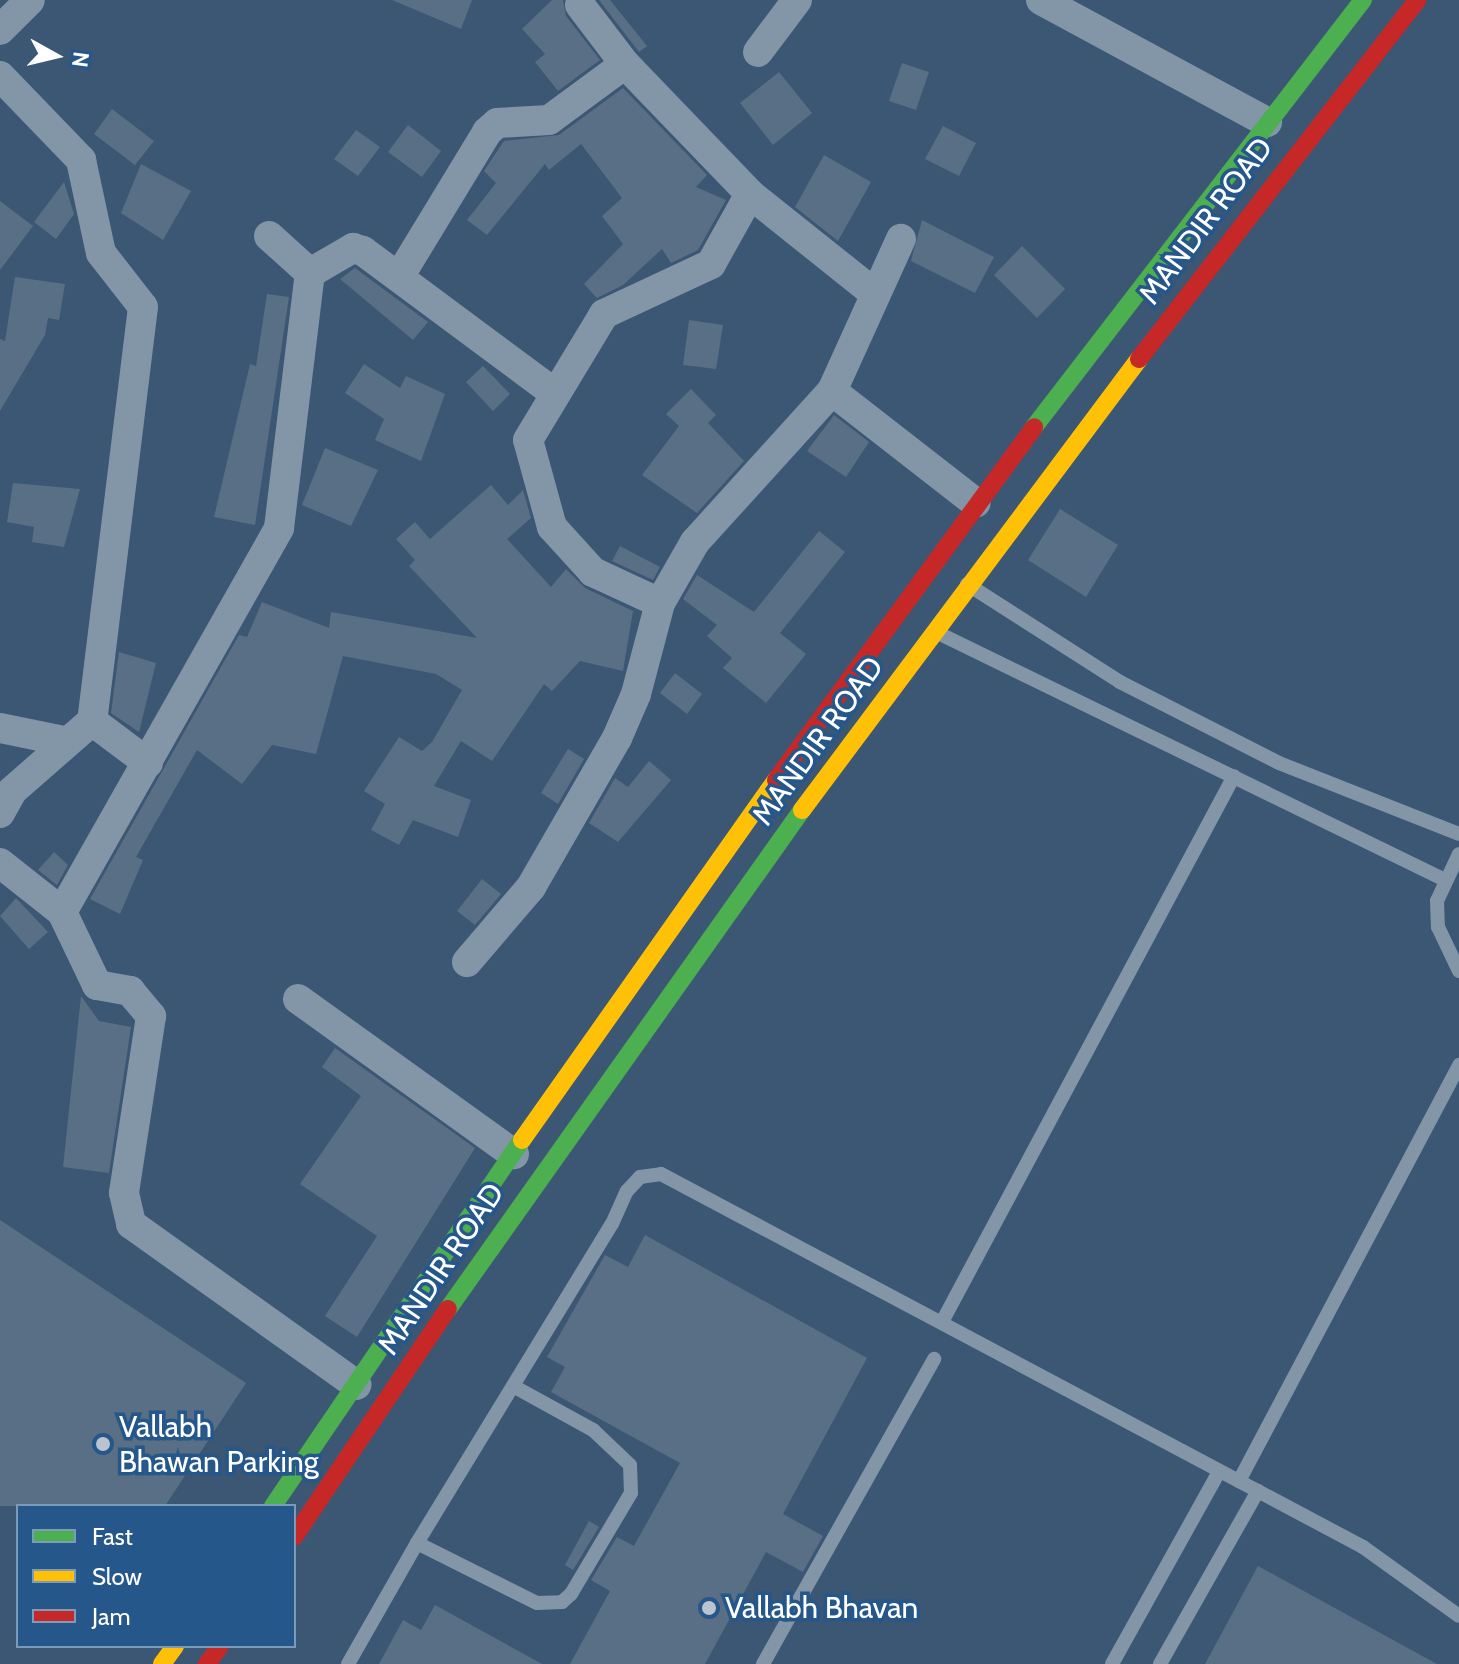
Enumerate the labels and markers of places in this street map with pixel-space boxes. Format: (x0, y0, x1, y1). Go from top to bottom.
place label: Vallabh Bhawan Parking (119, 1409, 319, 1480)
marker: Vallabh Bhawan Parking (94, 1435, 112, 1453)
place label: Vallabh Bhavan (725, 1590, 918, 1626)
marker: Vallabh Bhavan (700, 1599, 718, 1617)

